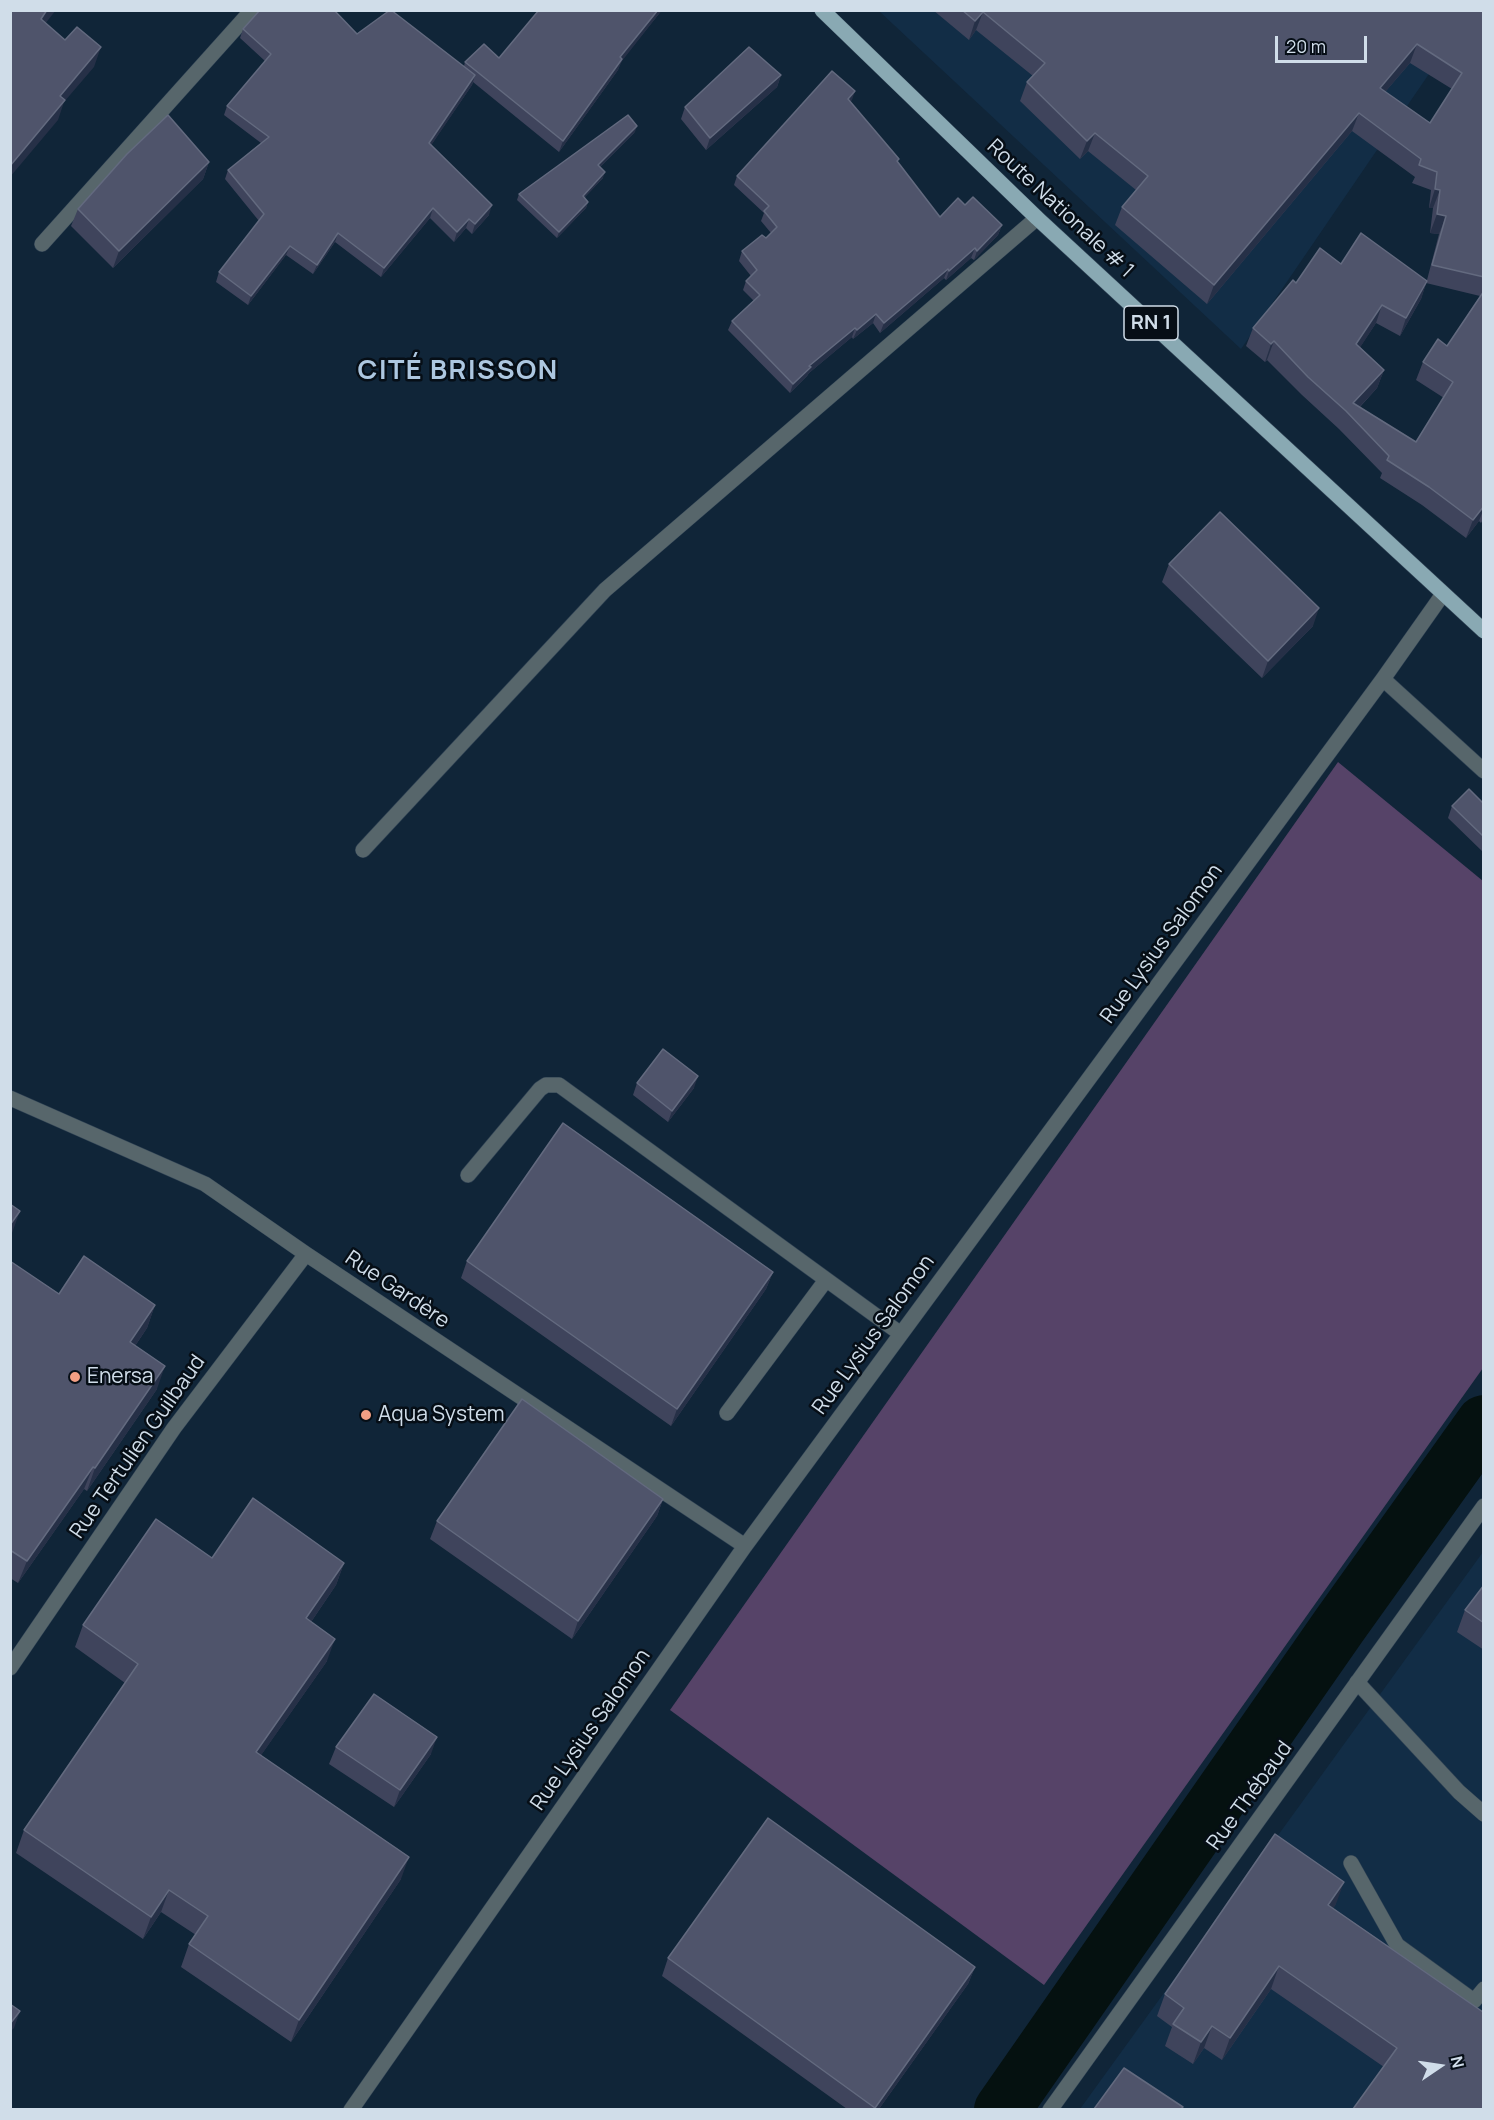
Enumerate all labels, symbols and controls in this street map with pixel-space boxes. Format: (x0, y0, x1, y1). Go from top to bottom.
scale bar (1278, 24, 1370, 62)
text: 20 m (1286, 34, 1326, 58)
street label: Route Nationale # 1 (981, 134, 1139, 284)
road number: RN 1 (1124, 306, 1178, 340)
district label: CITÉ BRISSON (357, 355, 559, 387)
street label: Rue Lysius Salomon (1096, 859, 1228, 1029)
street label: Rue Gardère (340, 1246, 454, 1334)
street label: Rue Lysius Salomon (808, 1250, 940, 1420)
street label: Rue Tertulien Guilbaud (65, 1350, 211, 1544)
place label: Enersa (87, 1364, 153, 1390)
marker: Enersa (68, 1370, 82, 1384)
place label: Aqua System (378, 1402, 505, 1428)
marker: Aqua System (359, 1408, 373, 1422)
street label: Rue Lysius Salomon (526, 1644, 656, 1816)
street label: Rue Thébaud (1202, 1737, 1298, 1855)
north arrow (1410, 2036, 1470, 2096)
text: N (1446, 2054, 1470, 2070)

